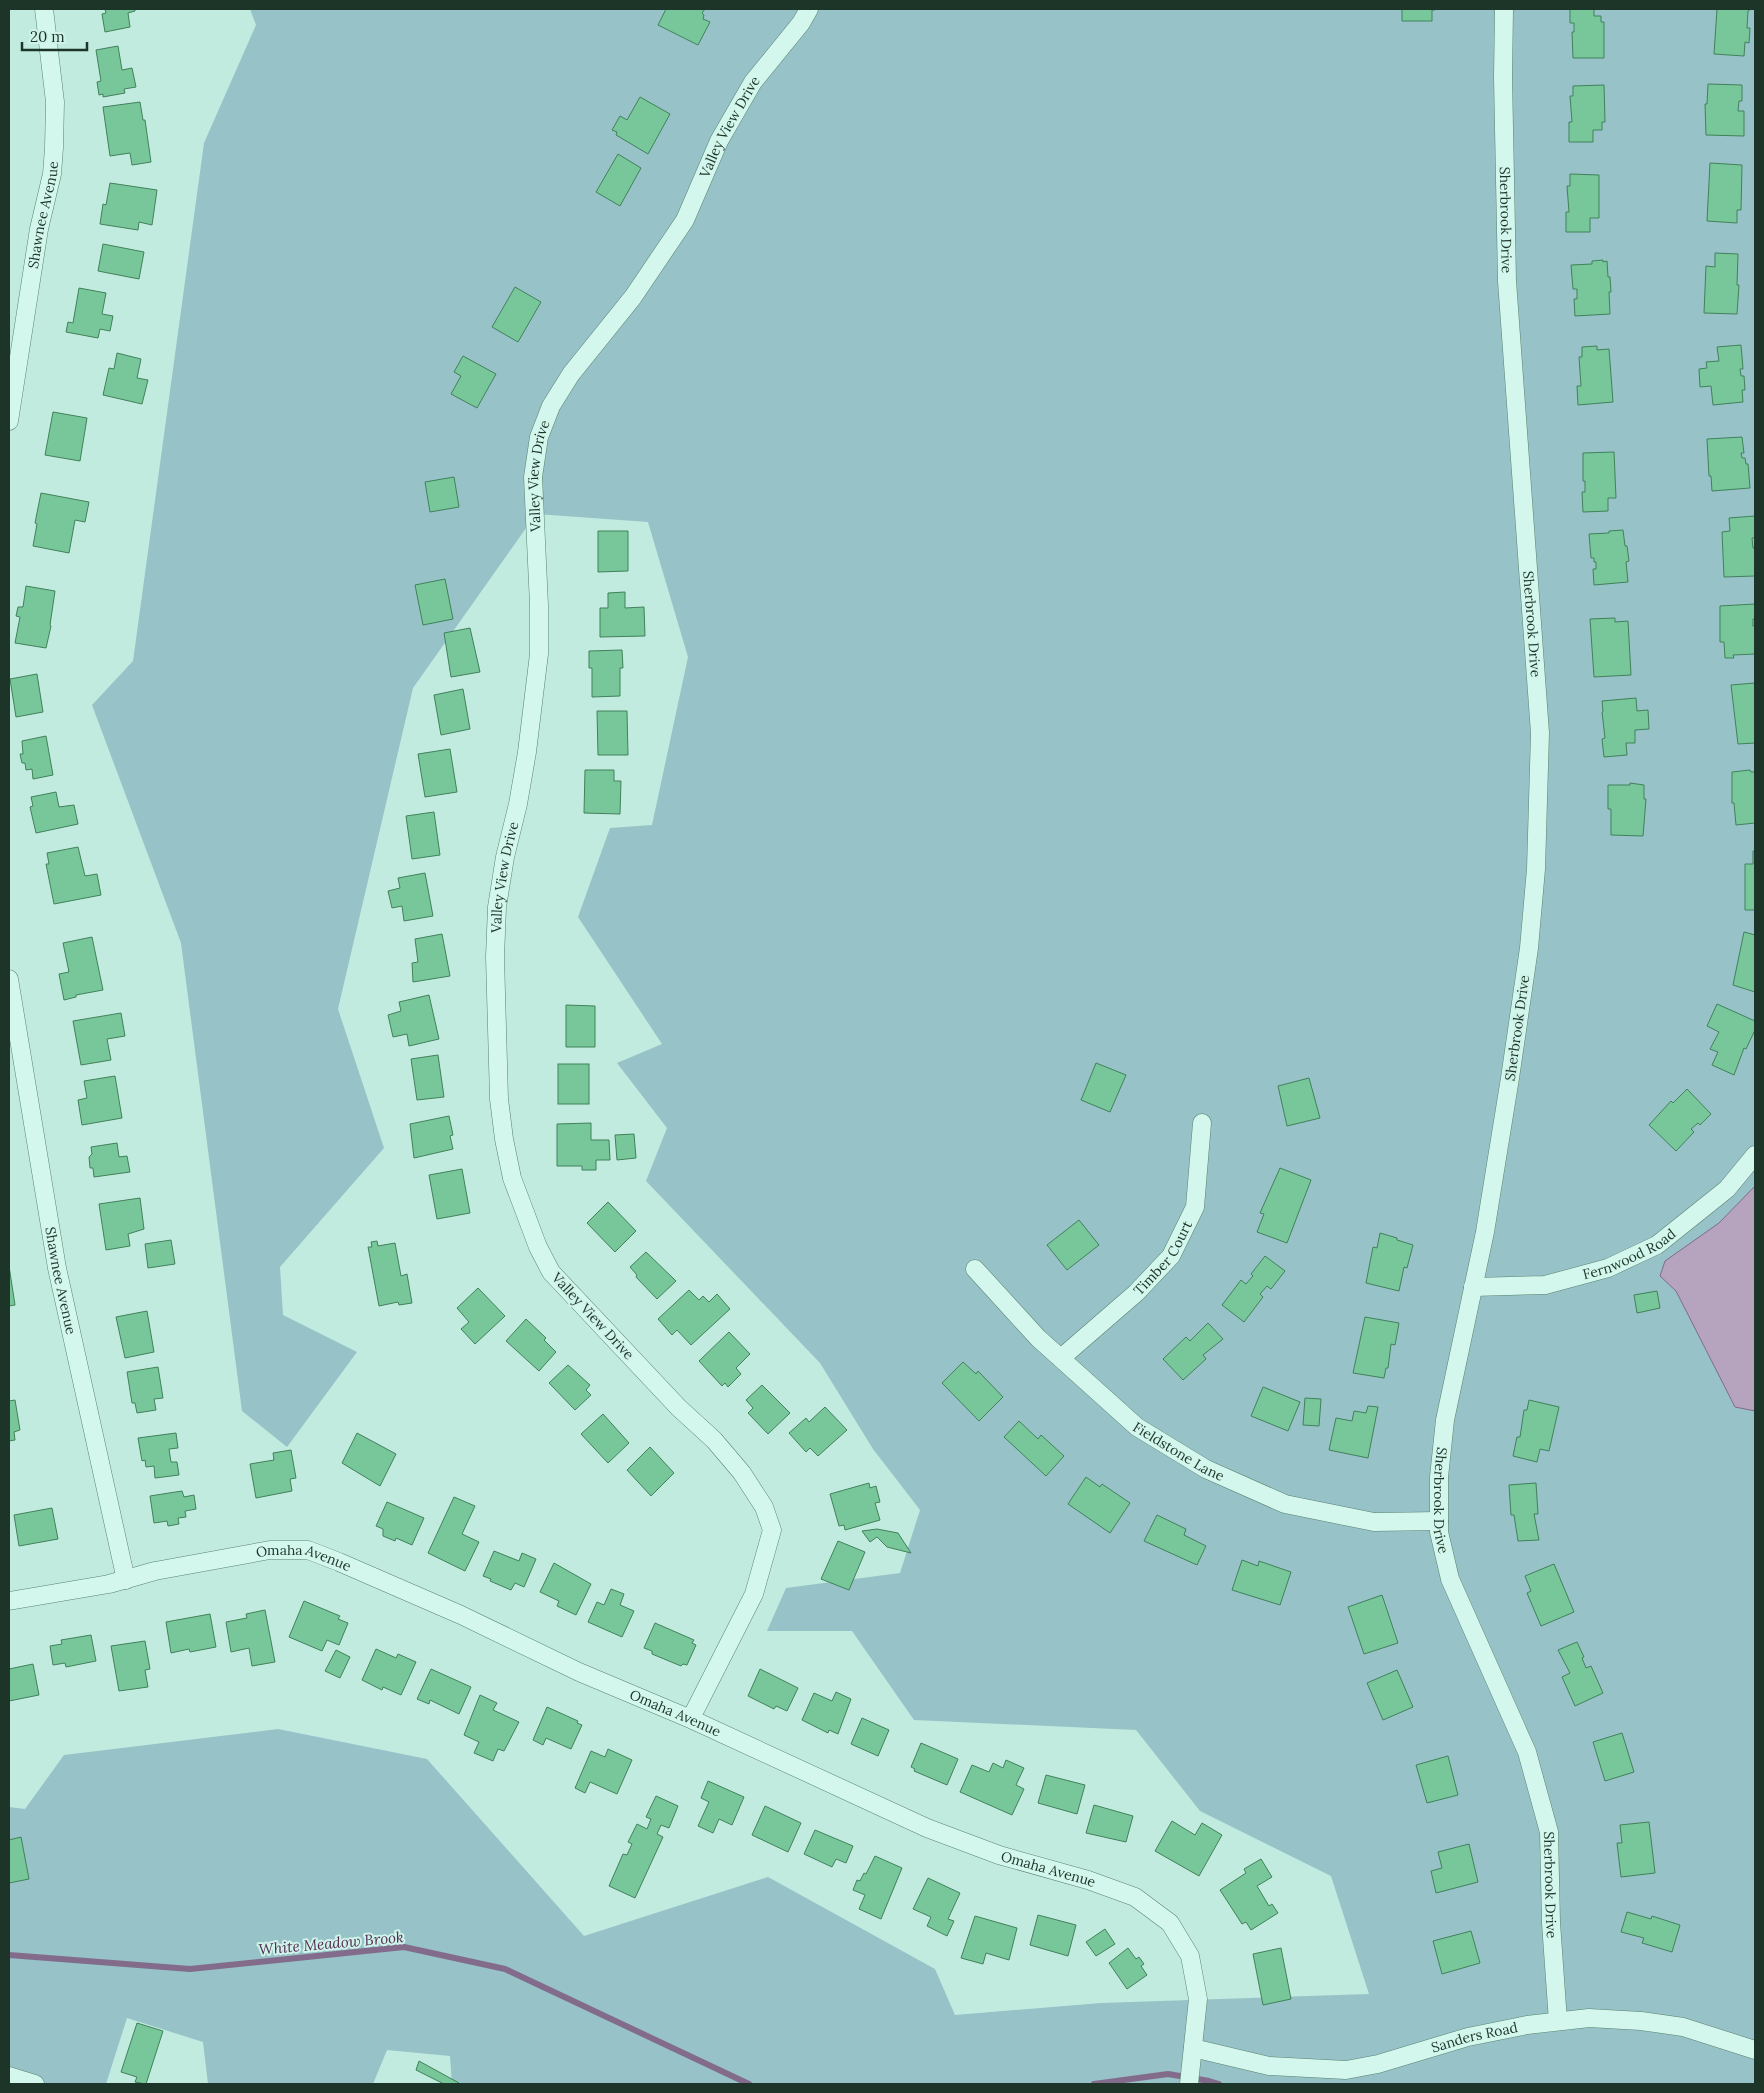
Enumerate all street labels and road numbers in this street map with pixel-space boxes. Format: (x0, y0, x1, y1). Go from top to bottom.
street label: Valley View Drive (695, 72, 764, 181)
street label: Shawnee Avenue (24, 160, 62, 270)
street label: Sherbrook Drive (1496, 166, 1516, 274)
street label: Valley View Drive (524, 417, 554, 533)
street label: Sherbrook Drive (1519, 570, 1545, 678)
street label: Valley View Drive (487, 819, 522, 934)
street label: Sherbrook Drive (1501, 974, 1533, 1082)
street label: Timber Court (1130, 1217, 1196, 1299)
street label: Shawnee Avenue (41, 1225, 81, 1336)
street label: Fernwood Road (1581, 1225, 1679, 1283)
street label: Valley View Drive (547, 1268, 638, 1364)
street label: Fieldstone Lane (1130, 1418, 1228, 1485)
street label: Sherbrook Drive (1430, 1446, 1453, 1556)
street label: Omaha Avenue (255, 1541, 354, 1575)
street label: Omaha Avenue (627, 1685, 724, 1741)
street label: Sherbrook Drive (1540, 1831, 1561, 1939)
street label: Omaha Avenue (999, 1847, 1099, 1891)
street label: Sanders Road (1429, 2018, 1519, 2057)

